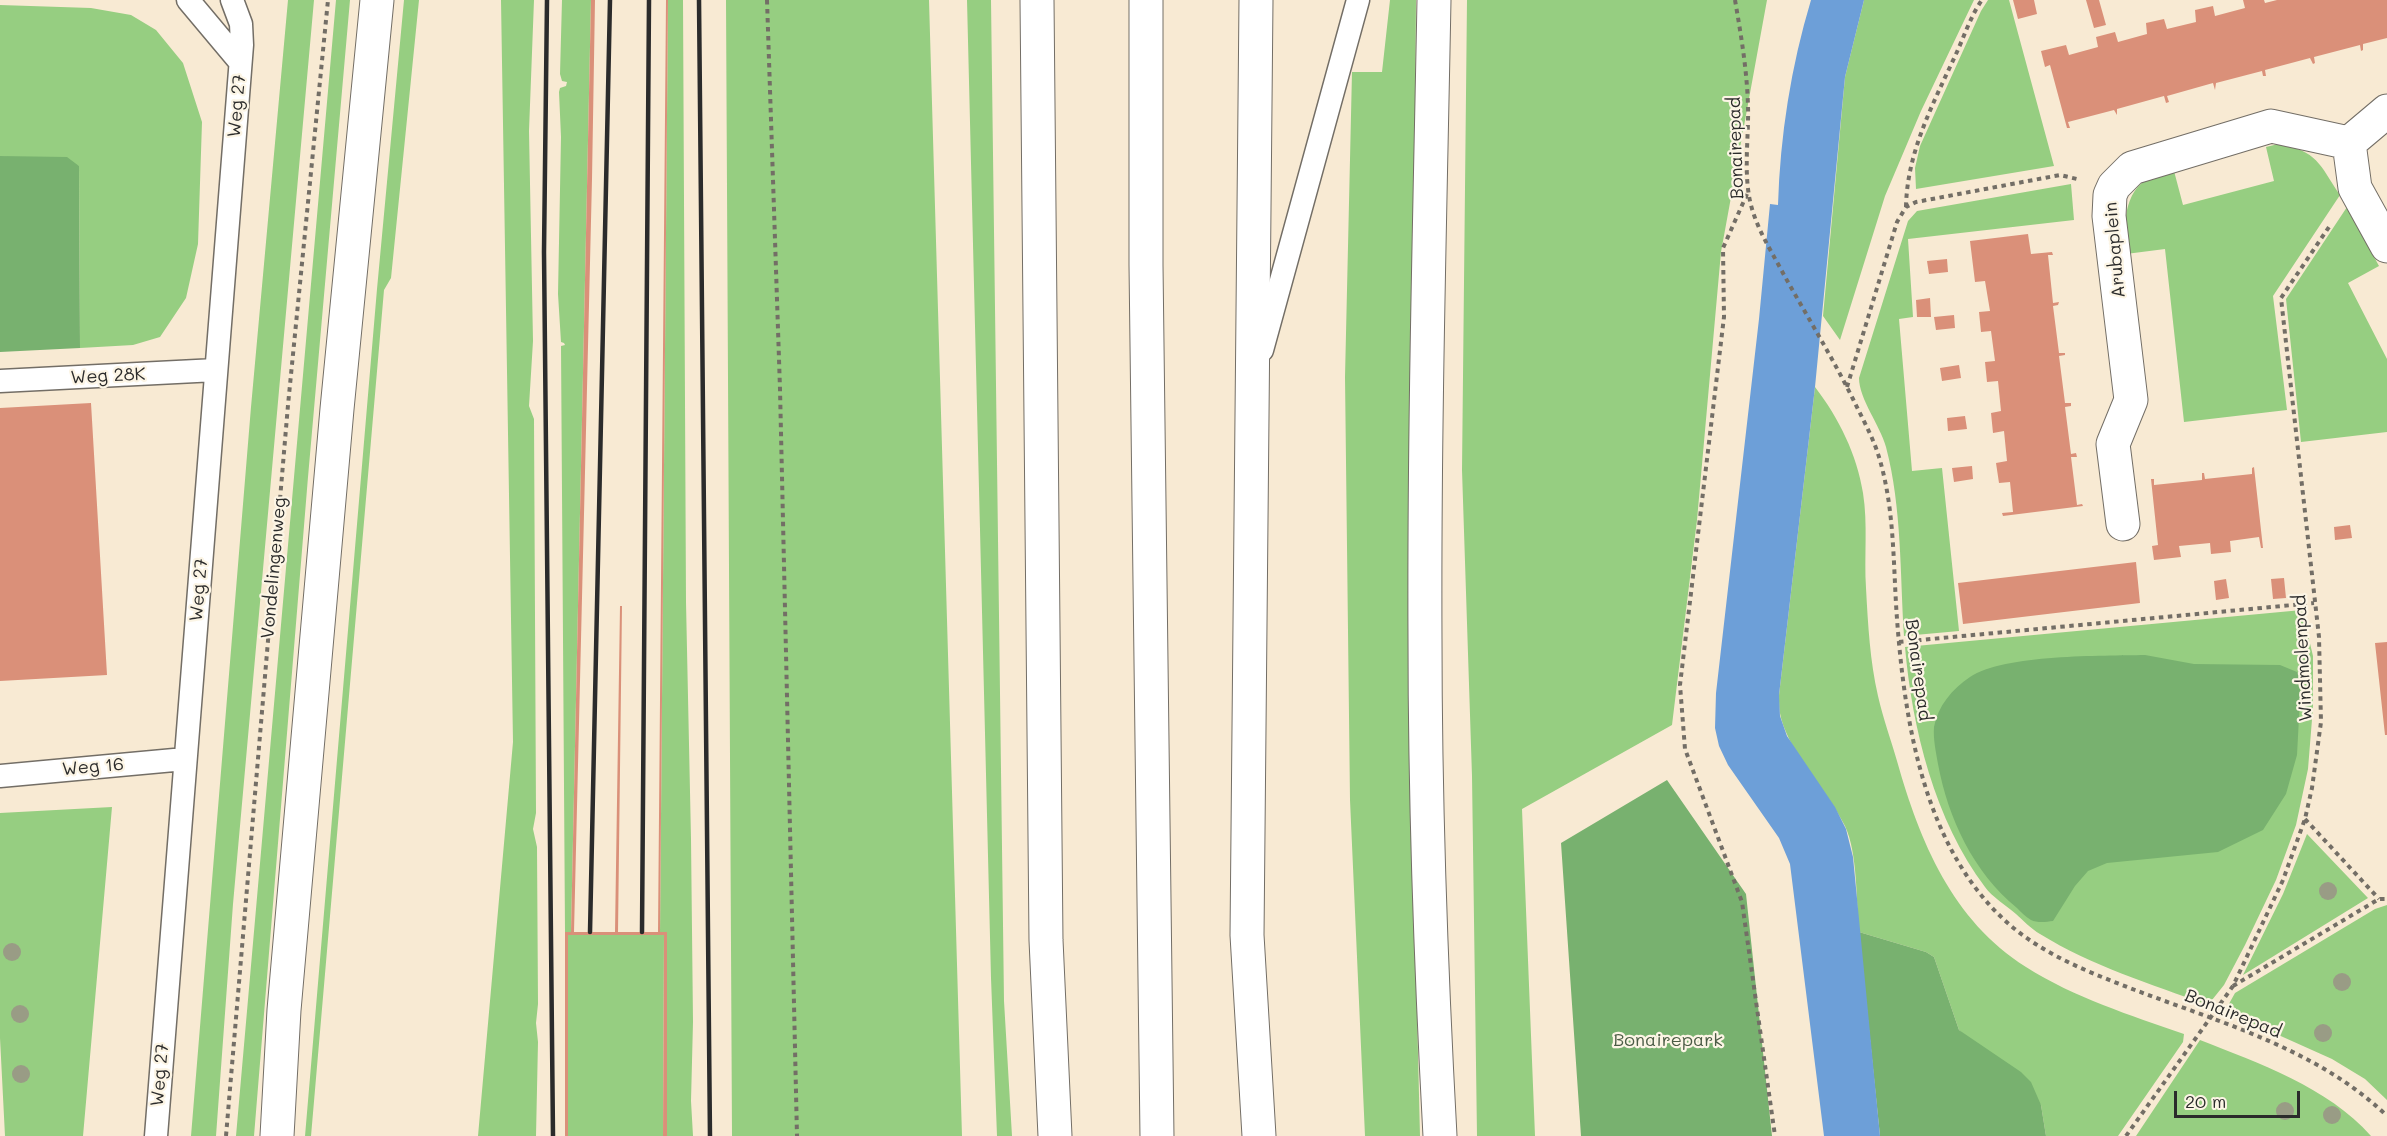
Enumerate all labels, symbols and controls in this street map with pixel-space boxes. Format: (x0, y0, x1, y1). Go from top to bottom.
street label: Weg 27 (223, 74, 251, 138)
street label: Bonairepad (1723, 96, 1749, 200)
street label: Arubaplein (2100, 201, 2130, 299)
street label: Weg 28K (70, 363, 146, 389)
street label: Vondelingenweg (257, 496, 291, 640)
street label: Weg 27 (185, 558, 213, 622)
street label: Windmolenpad (2289, 594, 2317, 722)
street label: Bonairepad (1900, 618, 1936, 722)
street label: Weg 16 (61, 754, 125, 780)
street label: Bonairepad (2181, 985, 2285, 1043)
park label: Bonairepark (1613, 1029, 1723, 1051)
street label: Weg 27 (146, 1043, 174, 1107)
scale bar (2177, 1079, 2303, 1117)
text: 20 m (2185, 1089, 2226, 1113)

